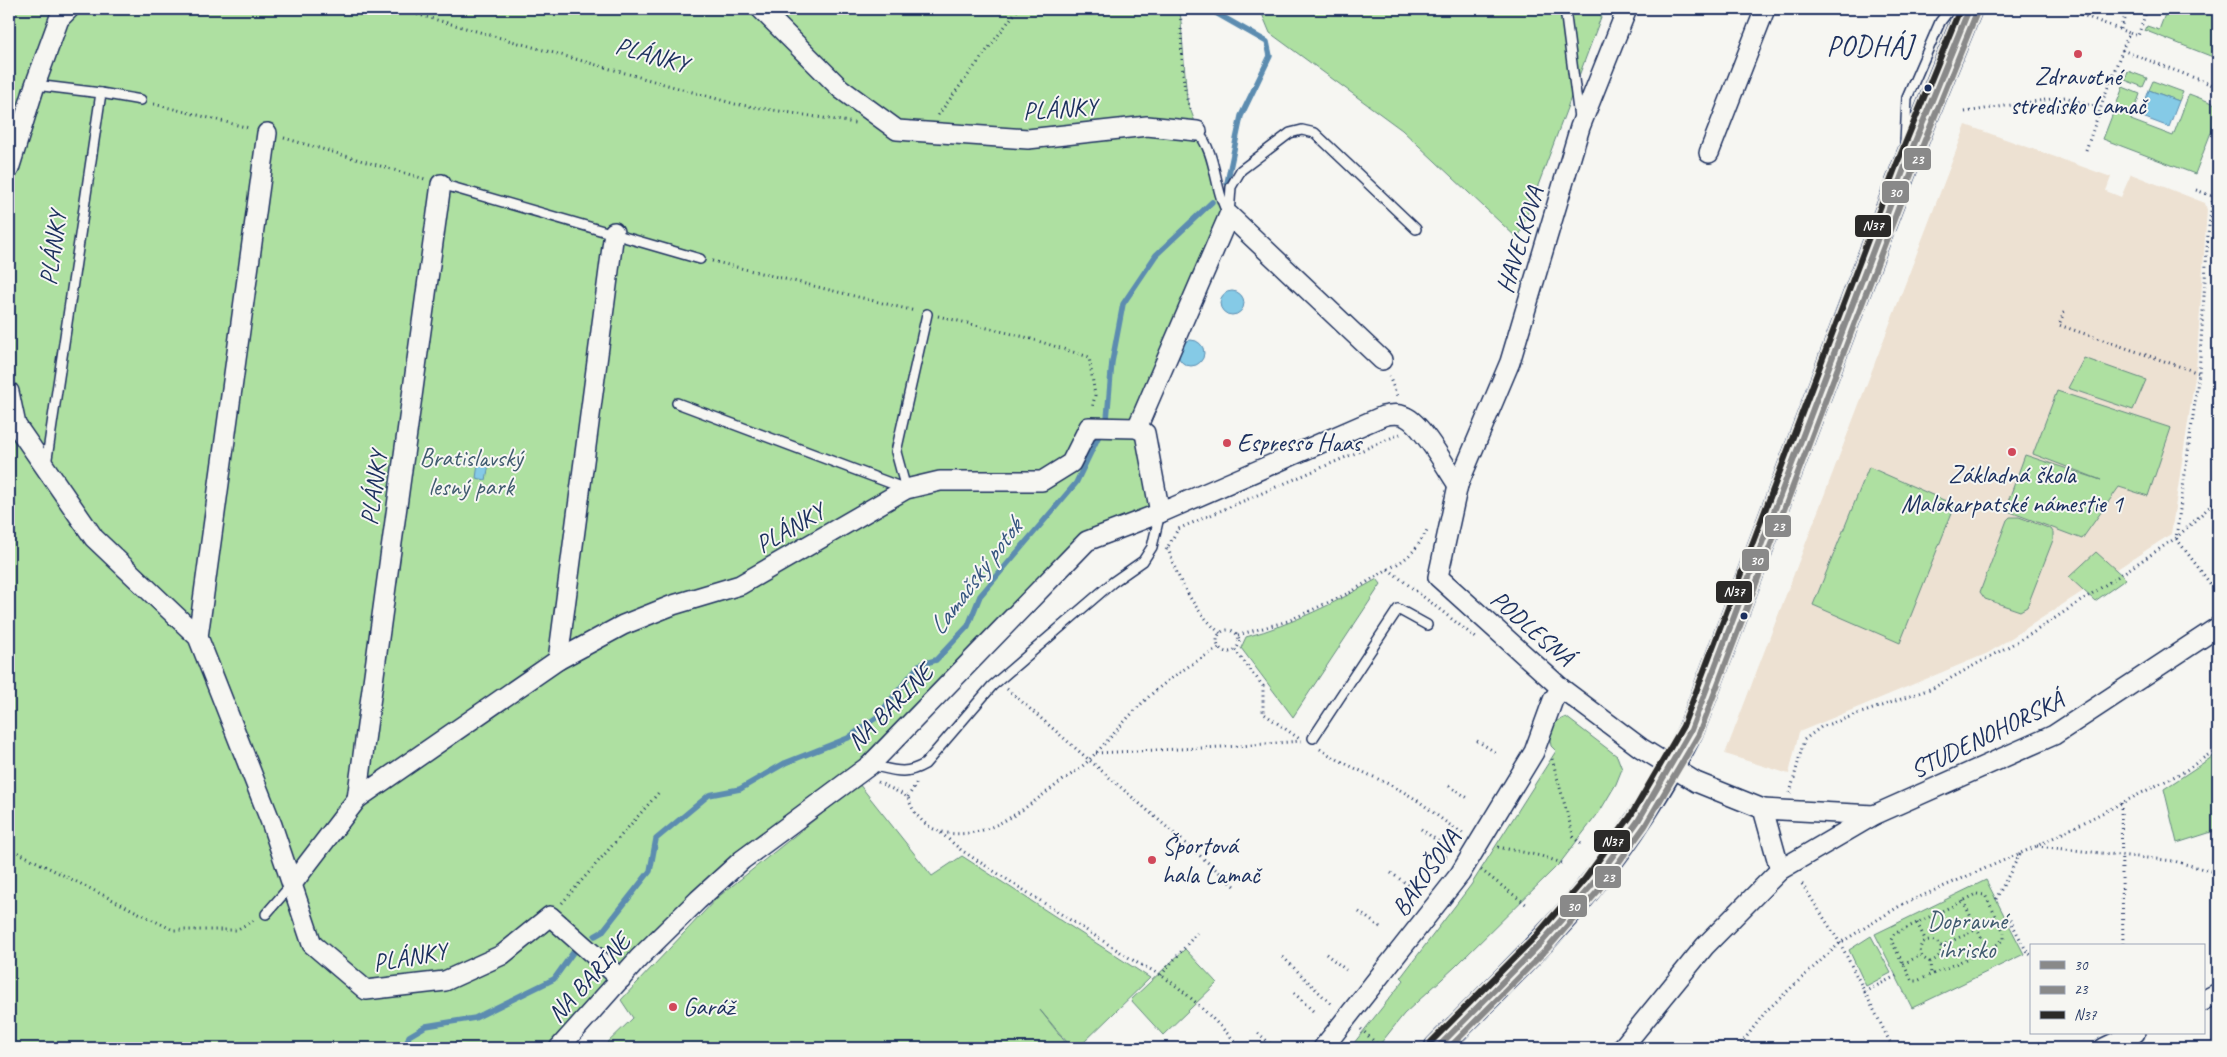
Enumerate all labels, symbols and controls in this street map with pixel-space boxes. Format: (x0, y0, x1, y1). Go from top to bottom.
district label: PODHÁJ (1826, 28, 1917, 63)
street label: PLÁNKY (612, 29, 696, 82)
marker: Zdravotné stredisko Lamač (2072, 48, 2084, 60)
place label: Zdravotné stredisko Lamač (2010, 61, 2149, 122)
unlabelled marker (1923, 83, 1933, 93)
street label: PLÁNKY (1022, 90, 1102, 128)
line badge: 23 (1903, 147, 1932, 171)
text: 23 (1911, 151, 1925, 168)
line badge: 30 (1881, 180, 1910, 204)
street label: HAVELKOVA (1489, 182, 1552, 297)
text: 30 (1889, 184, 1903, 201)
street label: PLÁNKY (32, 205, 75, 287)
line badge: N37 (1854, 214, 1892, 238)
text: N37 (1862, 217, 1885, 234)
place label: Espresso Haas (1237, 427, 1364, 459)
marker: Espresso Haas (1221, 437, 1233, 449)
park label: Bratislavský lesný park (419, 442, 525, 503)
street label: PLÁNKY (353, 445, 396, 527)
marker: Základná škola Malokarpatské námestie 1 (2006, 446, 2018, 458)
place label: Základná škola Malokarpatské námestie 1 (1901, 459, 2125, 520)
street label: PLÁNKY (750, 494, 833, 561)
water label: Lamačský potok (921, 508, 1033, 641)
line badge: 23 (1764, 514, 1792, 538)
text: 23 (1772, 518, 1786, 535)
line badge: 30 (1741, 548, 1770, 572)
text: 30 (1750, 552, 1764, 569)
line badge: N37 (1715, 580, 1753, 604)
street label: PODLESNÁ (1484, 583, 1583, 675)
text: N37 (1723, 583, 1746, 600)
unlabelled marker (1739, 611, 1749, 621)
street label: NA BARINE (840, 655, 942, 757)
street label: STUDENOHORSKÁ (1905, 683, 2072, 786)
street label: BAKOŠOVA (1385, 823, 1468, 922)
line badge: N37 (1593, 829, 1631, 853)
place label: Športová hala Lamač (1162, 830, 1263, 891)
text: N37 (1601, 833, 1624, 850)
marker: Športová hala Lamač (1146, 854, 1158, 866)
line badge: 23 (1594, 865, 1622, 889)
text: 23 (1602, 869, 1616, 886)
line badge: 30 (1559, 894, 1588, 918)
text: 30 (1567, 898, 1581, 915)
park label: Dopravné ihrisko (1927, 905, 2011, 966)
street label: NA BARINE (540, 925, 639, 1029)
street label: PLÁNKY (370, 934, 453, 979)
legend (2030, 944, 2204, 1034)
text: 30 (2074, 956, 2089, 975)
text: 23 (2074, 980, 2089, 999)
place label: Garáž (683, 991, 737, 1023)
marker: Garáž (667, 1001, 679, 1013)
text: N37 (2074, 1006, 2098, 1025)

